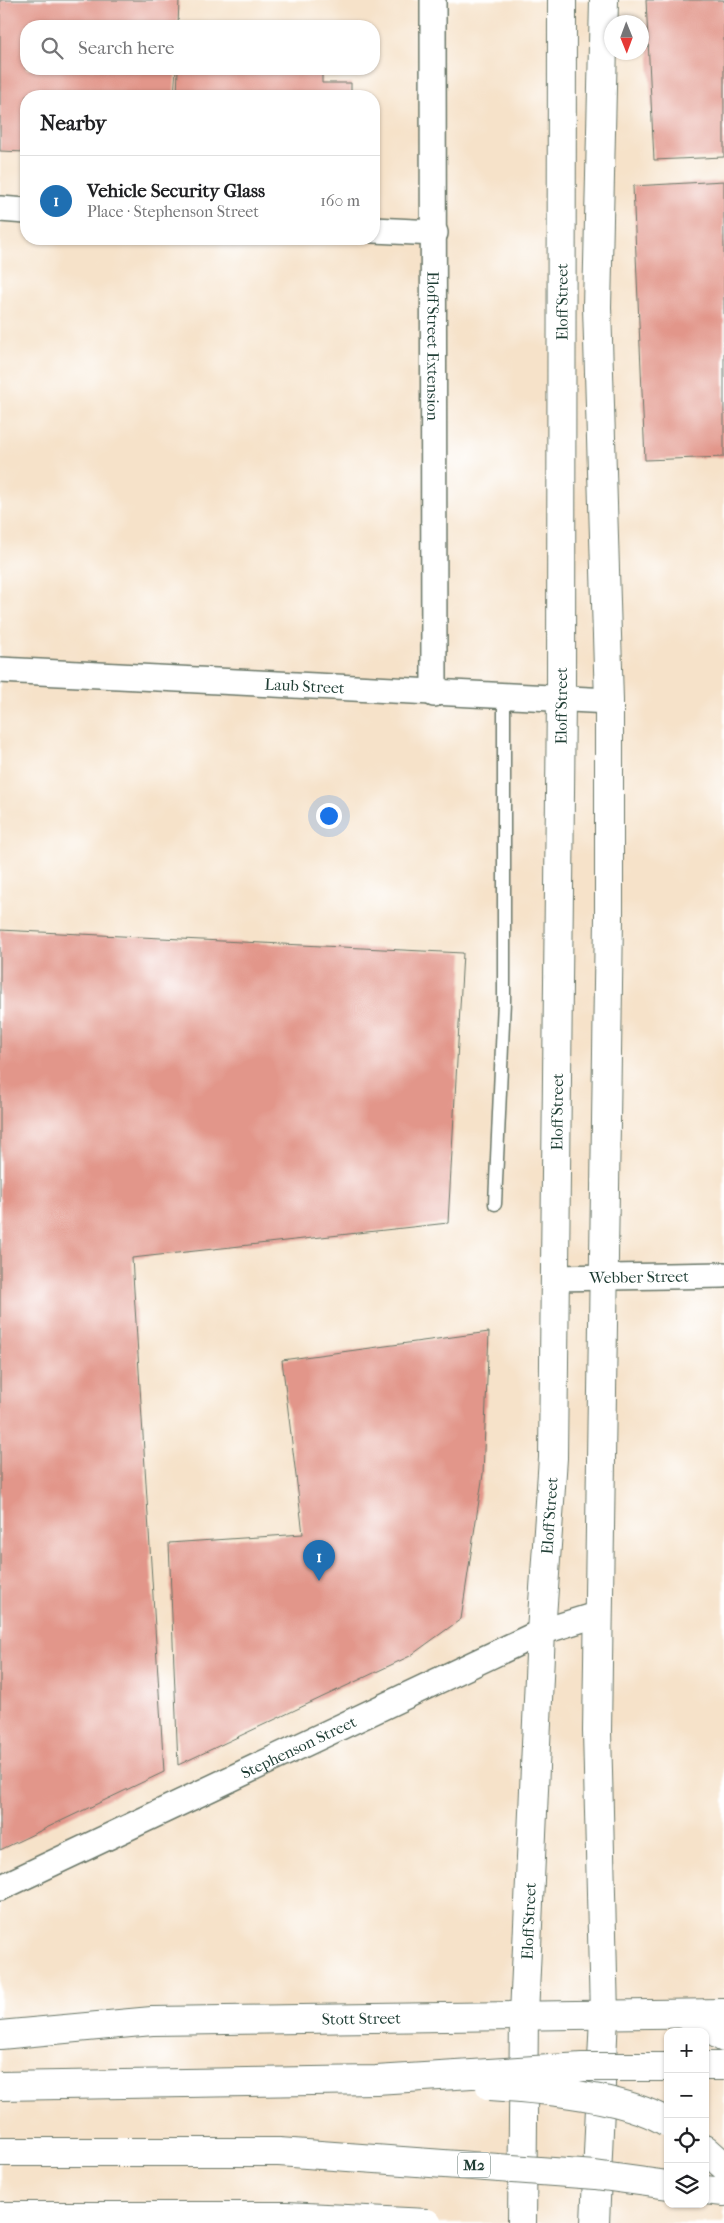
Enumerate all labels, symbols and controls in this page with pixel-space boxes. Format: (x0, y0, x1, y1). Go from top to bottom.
north arrow (604, 15, 649, 60)
search box (20, 20, 380, 75)
icon: search (38, 34, 66, 62)
text: Search here (78, 37, 174, 59)
text: Nearby (40, 111, 106, 135)
text: Vehicle Security Glass (87, 180, 265, 202)
text: 1 (53, 191, 59, 210)
text: 160 m (320, 191, 360, 210)
text: Place · Stephenson Street (87, 202, 259, 221)
street label: Eloff Street (553, 263, 572, 341)
street label: Eloff Street Extension (423, 271, 443, 422)
street label: Eloff Street (552, 667, 571, 745)
street label: Laub Street (264, 674, 345, 698)
your location (316, 803, 342, 829)
street label: Eloff Street (547, 1073, 567, 1151)
street label: Webber Street (588, 1267, 689, 1287)
street label: Eloff Street (537, 1476, 562, 1555)
pin: 1 (303, 1540, 335, 1581)
street label: Stephenson Street (238, 1712, 360, 1783)
street label: Eloff Street (517, 1882, 540, 1960)
street label: Stott Street (322, 2009, 401, 2029)
map controls (664, 2028, 709, 2208)
button: + (664, 2028, 709, 2073)
button: − (664, 2073, 709, 2118)
button: locate (664, 2118, 709, 2163)
road number: M2 (458, 2152, 490, 2178)
button: layers (664, 2163, 709, 2208)

